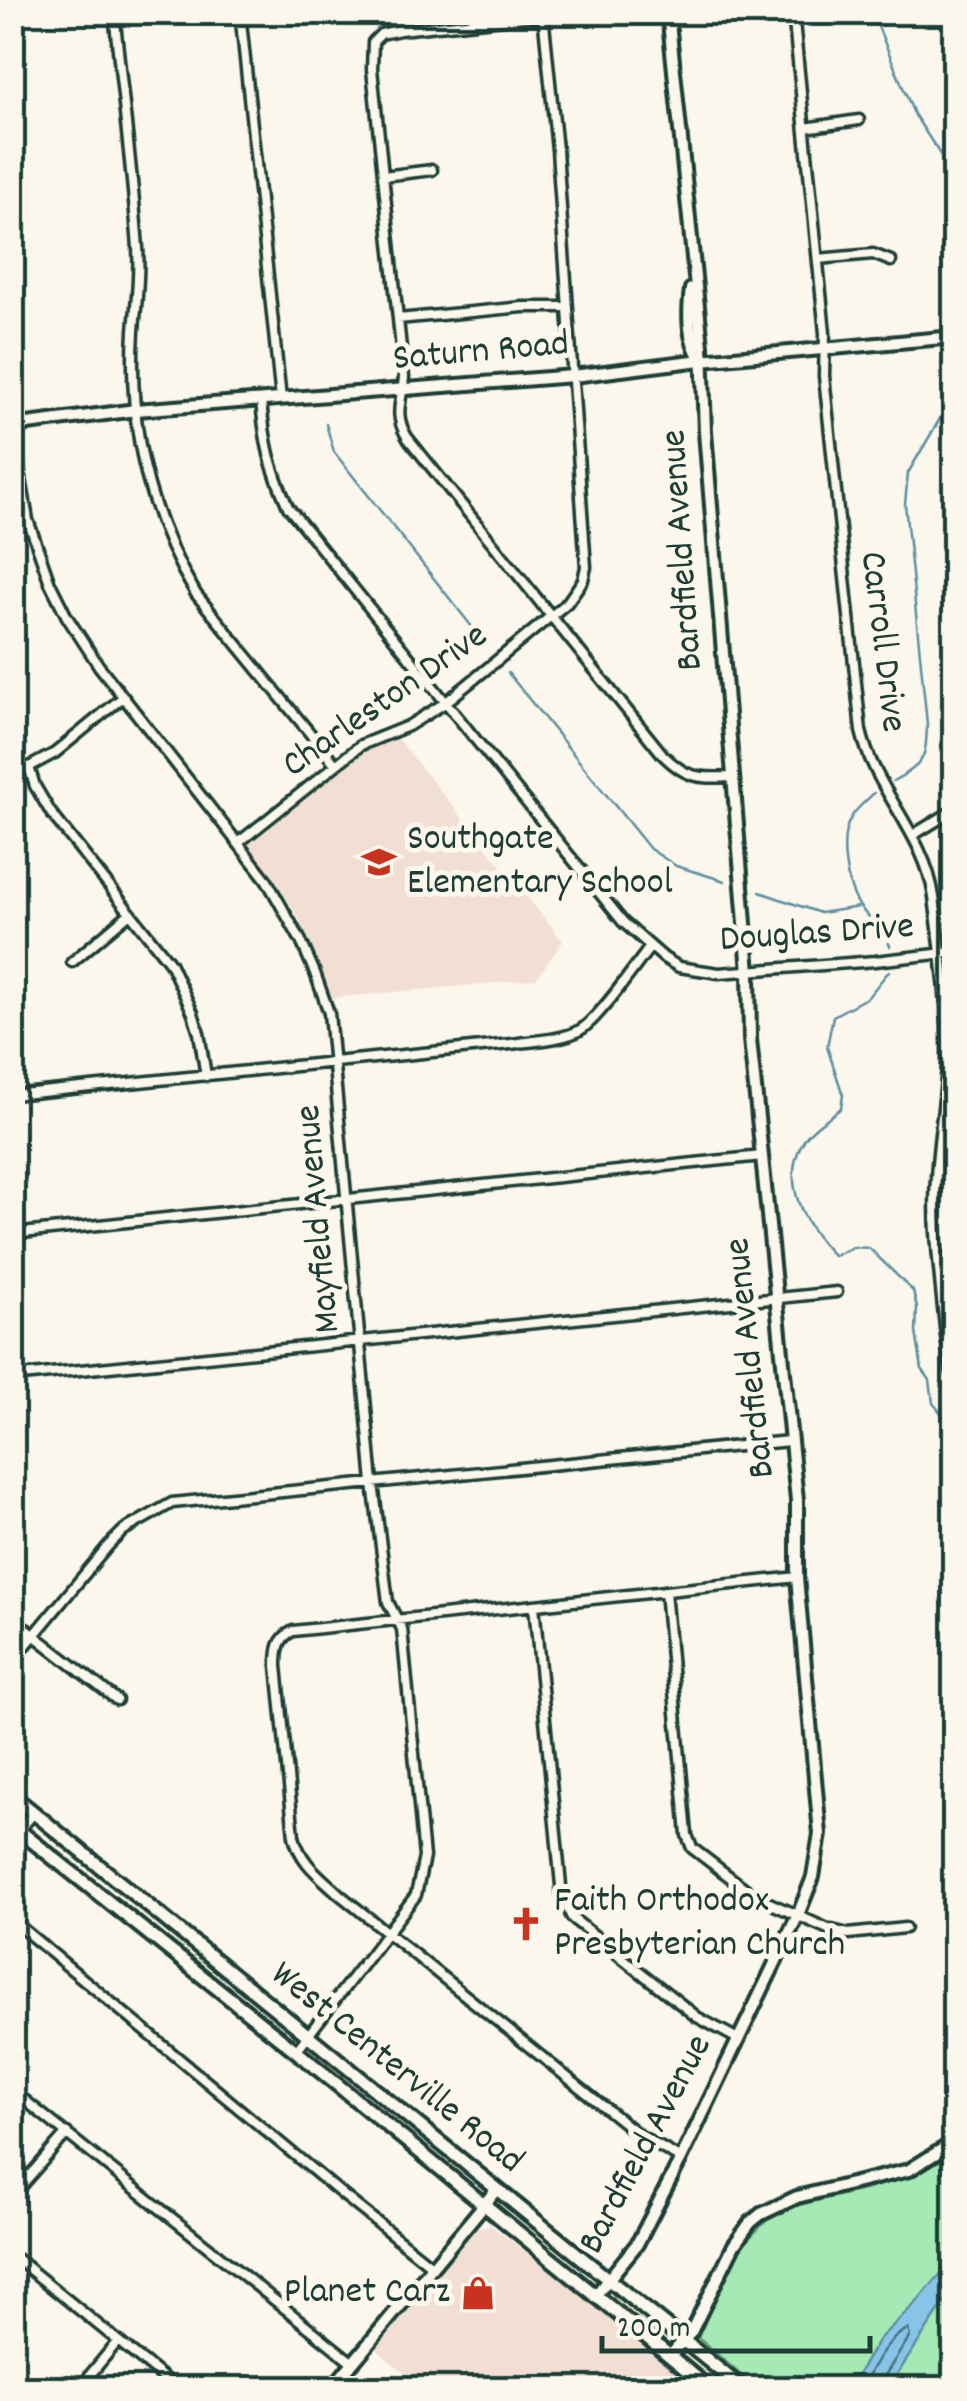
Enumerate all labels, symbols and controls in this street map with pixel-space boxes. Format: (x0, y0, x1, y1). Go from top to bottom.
street label: Saturn Road (391, 318, 571, 388)
street label: Bardfield Avenue (648, 428, 720, 672)
street label: Carroll Drive (843, 548, 919, 736)
street label: Charleston Drive (272, 611, 500, 793)
place label: Southgate Elementary School (407, 813, 673, 912)
school or university icon: Southgate Elementary School (360, 843, 398, 881)
street label: Douglas Drive (718, 901, 916, 969)
street label: Mayfield Avenue (283, 1102, 357, 1336)
street label: Bardfield Avenue (712, 1235, 792, 1481)
place label: Faith Orthodox Presbyterian Church (554, 1875, 845, 1974)
church icon: Faith Orthodox Presbyterian Church (507, 1905, 545, 1943)
street label: West Centerville Road (257, 1949, 535, 2189)
street label: Bardfield Avenue (566, 2025, 728, 2265)
place label: Planet Carz (284, 2266, 450, 2321)
shop icon: Planet Carz (459, 2274, 497, 2312)
scale bar (602, 2291, 870, 2353)
text: 200 m (617, 2309, 690, 2352)

